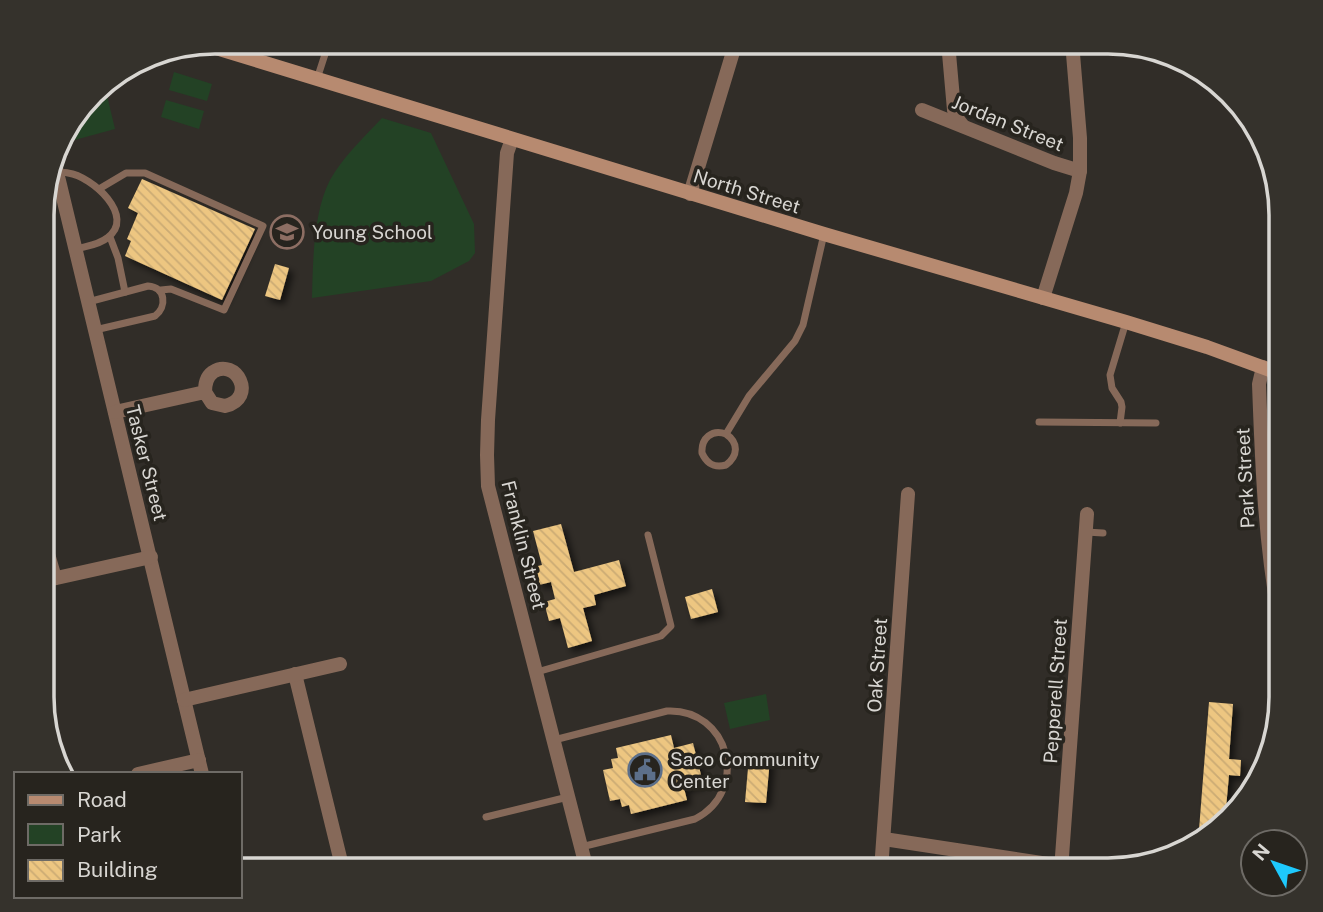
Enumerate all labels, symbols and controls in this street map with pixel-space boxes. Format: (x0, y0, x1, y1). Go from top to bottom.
street label: Jordan Street (949, 91, 1067, 155)
street label: North Street (691, 164, 803, 218)
school or university icon: Young School (268, 213, 306, 251)
place label: Young School (312, 221, 433, 243)
street label: Tasker Street (122, 403, 172, 523)
street label: Park Street (1231, 427, 1259, 529)
street label: Franklin Street (497, 478, 551, 612)
street label: Oak Street (863, 617, 891, 713)
street label: Pepperell Street (1039, 618, 1071, 764)
place label: Saco Community Center (670, 748, 820, 792)
public building icon: Saco Community Center (626, 751, 664, 789)
legend (14, 772, 242, 898)
text: Road (77, 787, 127, 812)
text: Park (77, 822, 122, 847)
north arrow (1239, 828, 1309, 898)
text: N (1248, 839, 1274, 865)
text: Building (77, 857, 158, 882)

